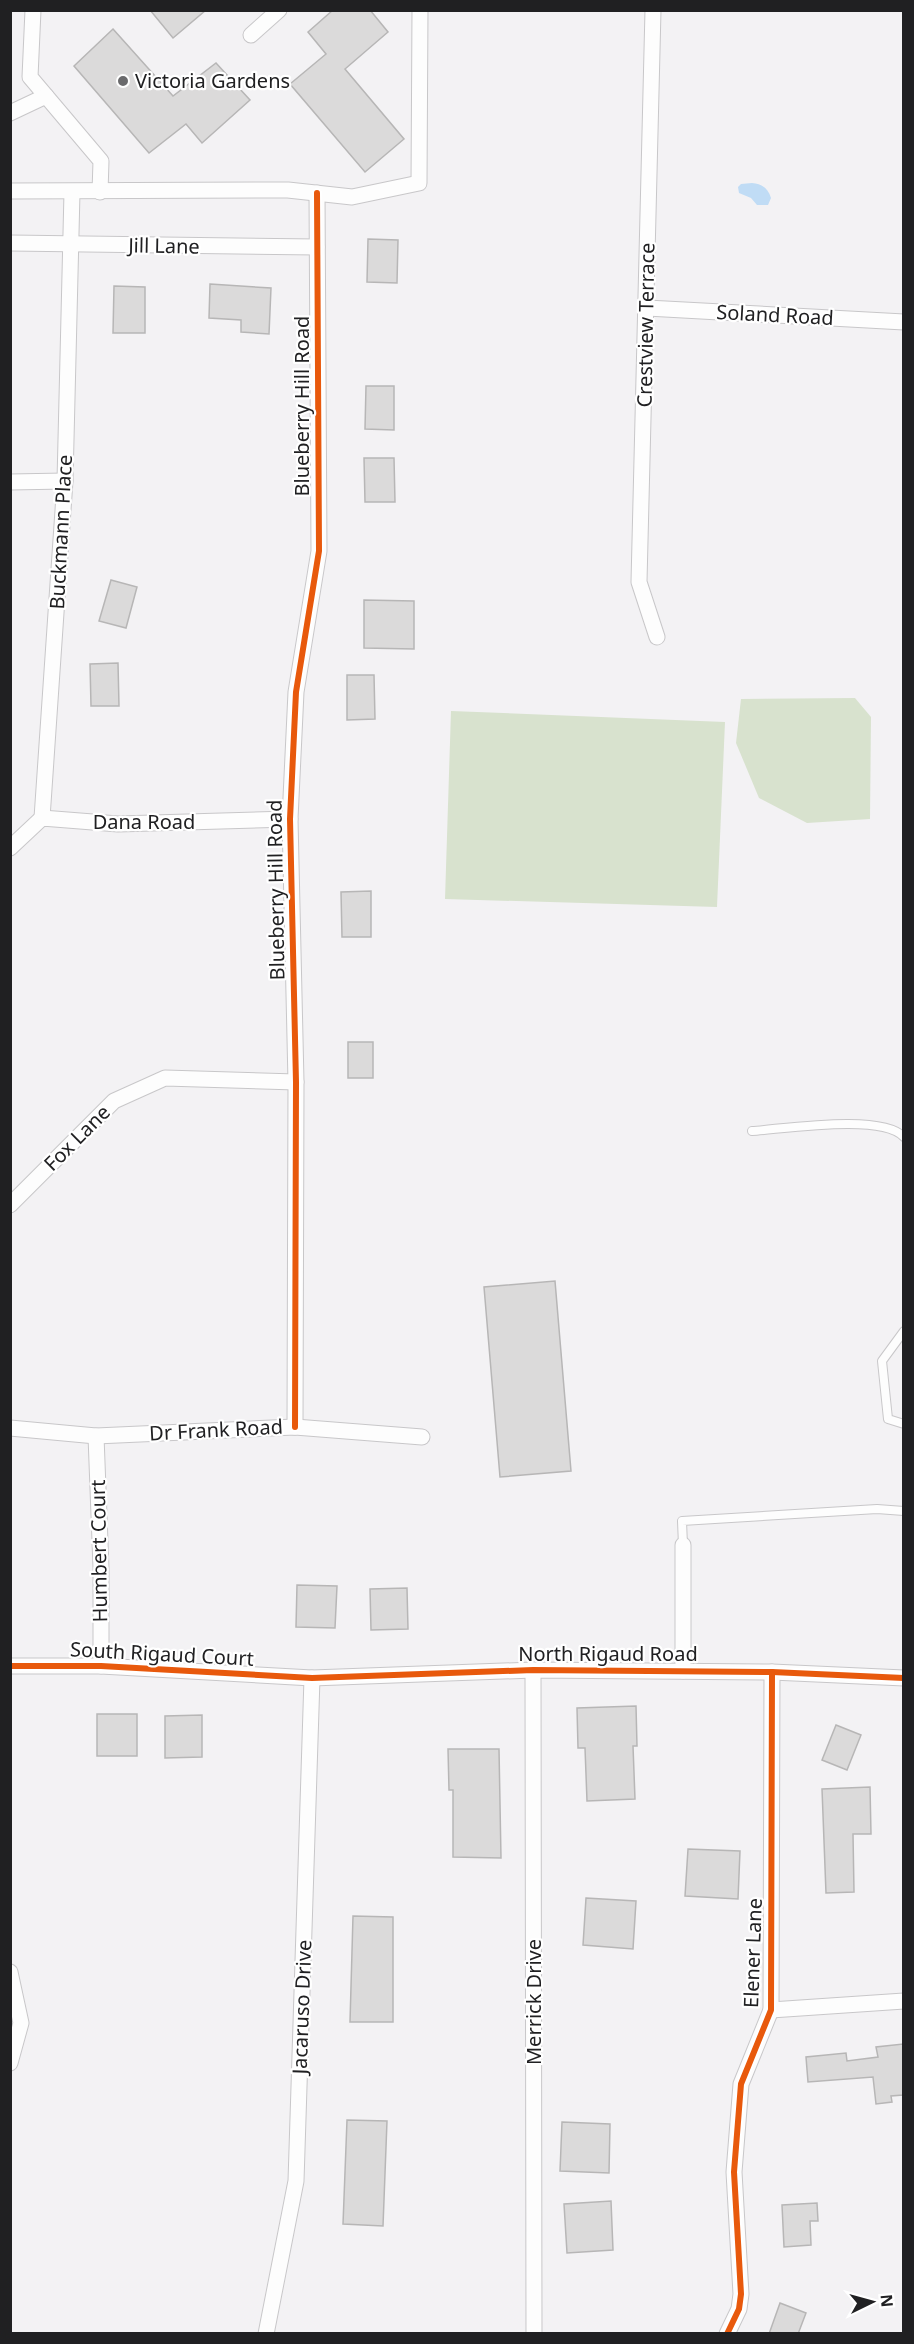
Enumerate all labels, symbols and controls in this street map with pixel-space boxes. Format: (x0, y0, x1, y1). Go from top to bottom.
place label: Victoria Gardens (135, 67, 290, 94)
marker: Victoria Gardens (116, 74, 130, 88)
street label: Jill Lane (126, 231, 200, 260)
street label: Crestview Terrace (631, 242, 660, 408)
street label: Soland Road (716, 298, 834, 331)
street label: Blueberry Hill Road (288, 316, 315, 496)
street label: Buckmann Place (43, 454, 78, 610)
street label: Blueberry Hill Road (260, 799, 291, 981)
street label: Dana Road (93, 808, 195, 835)
street label: Fox Lane (38, 1099, 116, 1177)
street label: Dr Frank Road (148, 1413, 284, 1446)
street label: Humbert Court (84, 1479, 113, 1623)
street label: South Rigaud Court (70, 1635, 254, 1672)
street label: North Rigaud Road (518, 1640, 698, 1667)
street label: Elener Lane (737, 1898, 768, 2008)
street label: Jacaruso Drive (286, 1939, 317, 2077)
street label: Merrick Drive (520, 1939, 547, 2065)
north arrow (842, 2272, 902, 2332)
text: N (875, 2293, 898, 2308)

